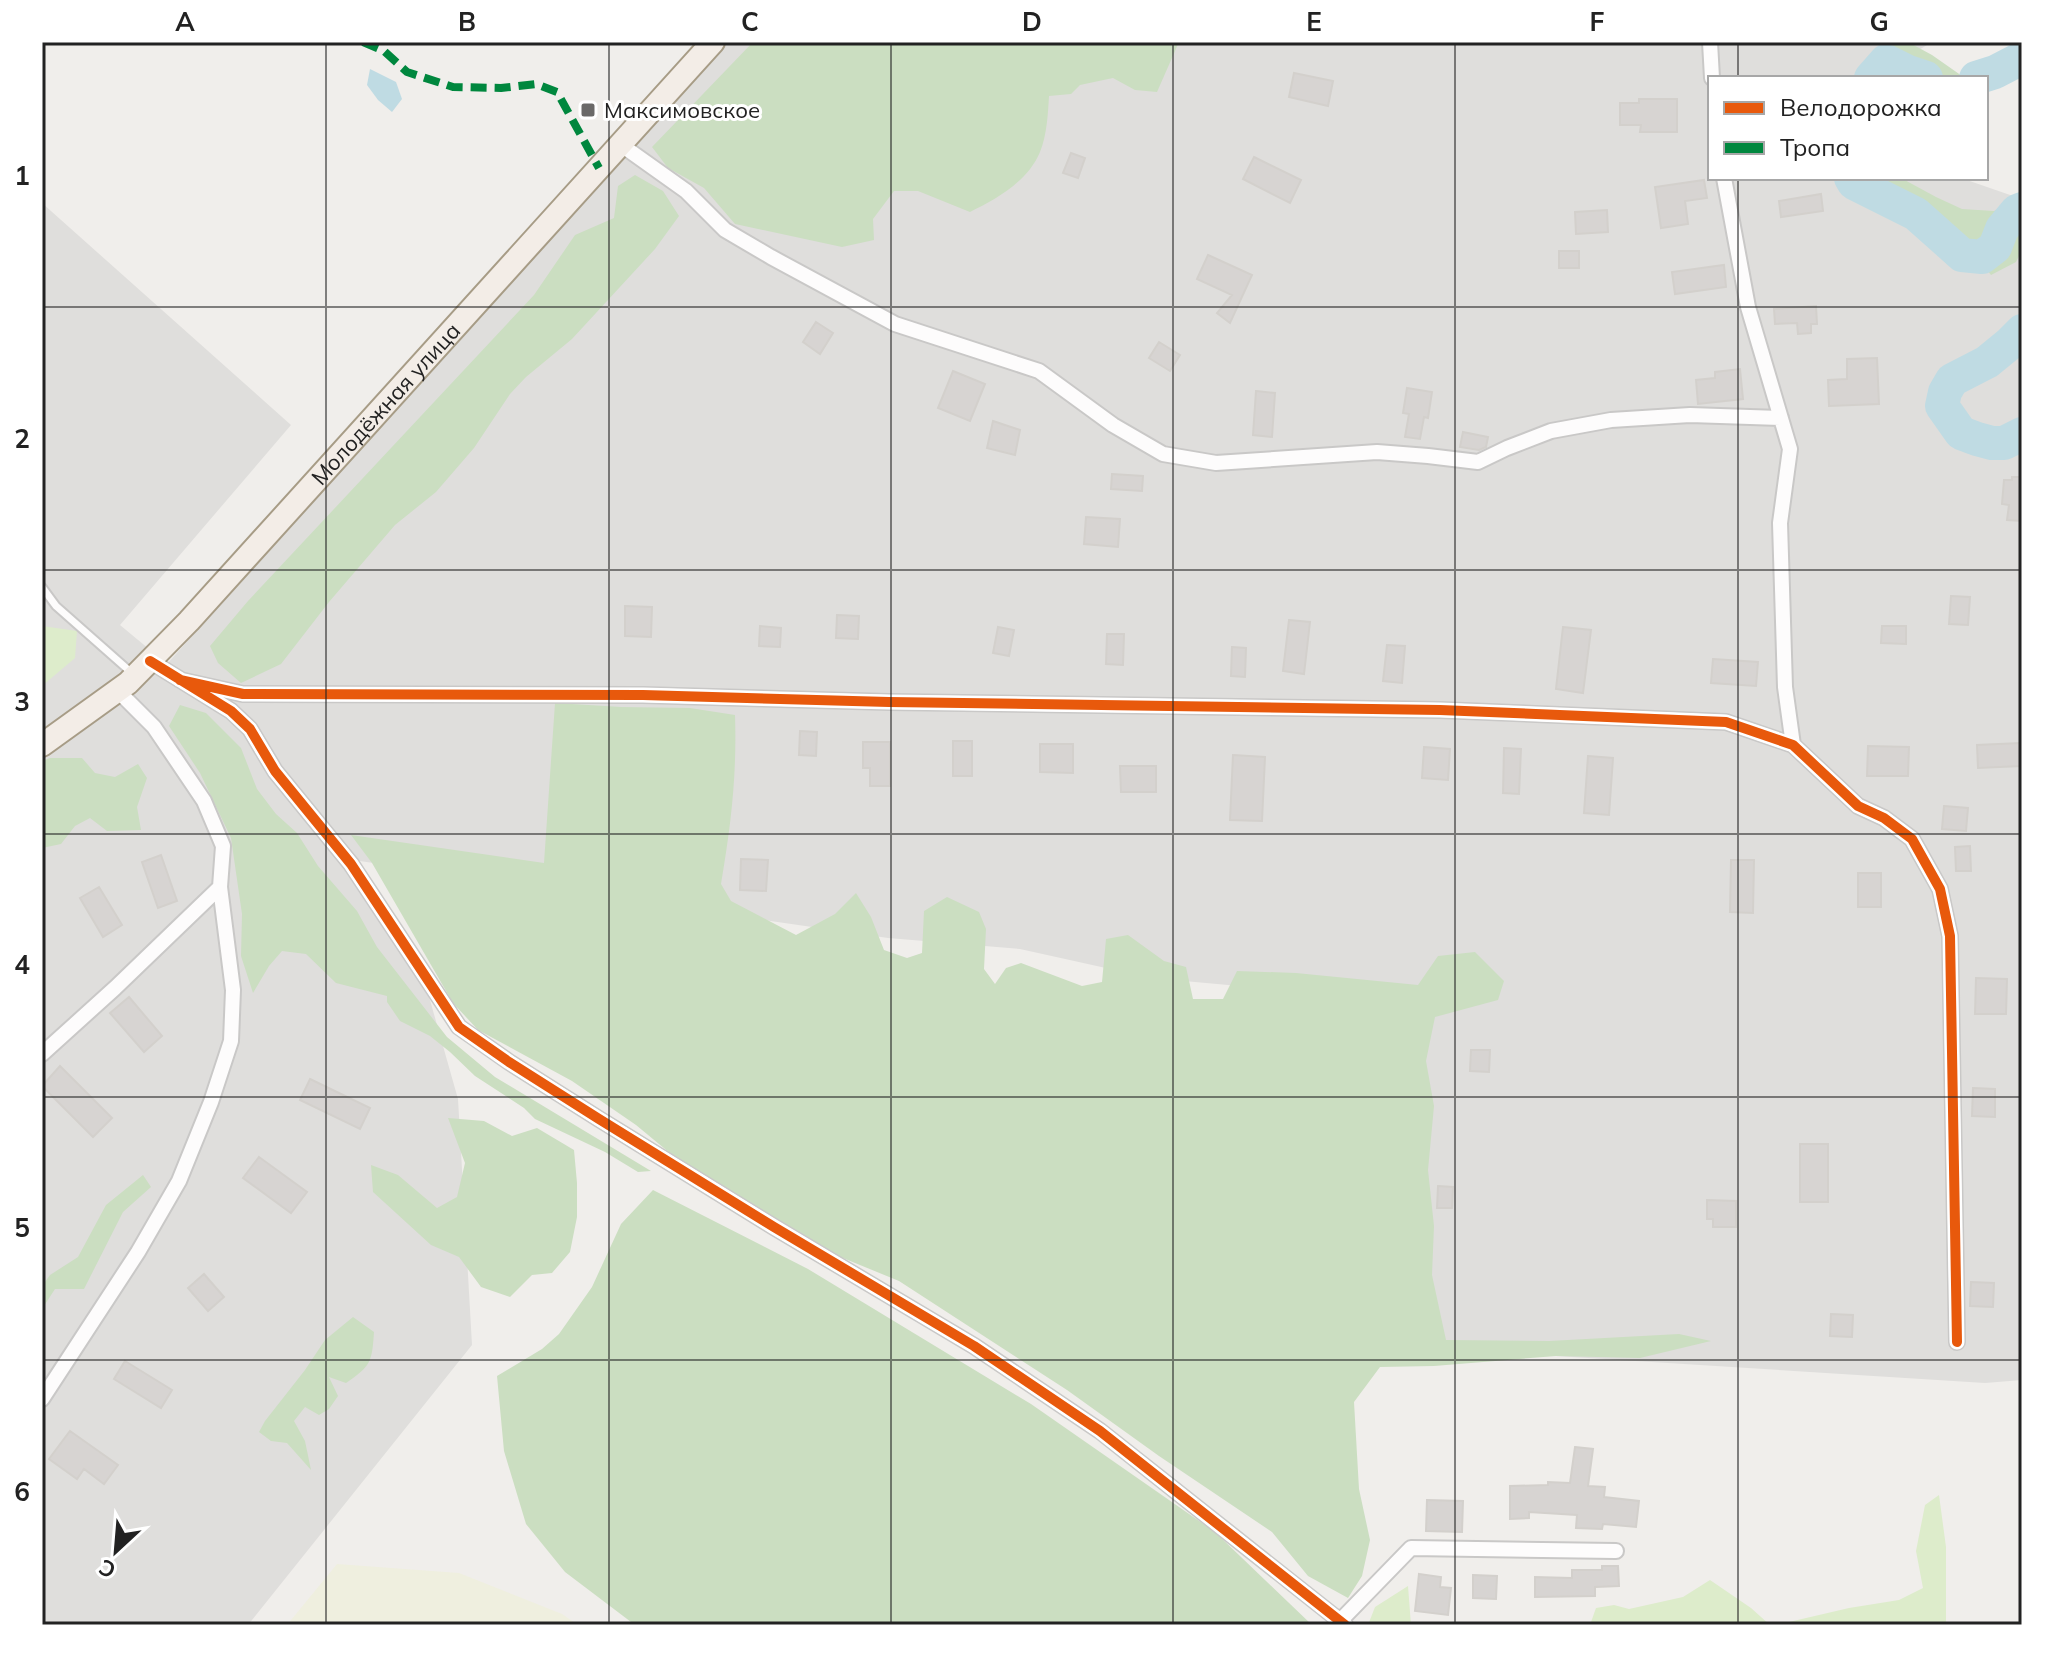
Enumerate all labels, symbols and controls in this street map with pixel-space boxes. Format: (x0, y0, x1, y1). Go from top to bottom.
text: A (175, 5, 195, 38)
text: B (458, 5, 476, 38)
text: C (741, 5, 759, 38)
text: D (1022, 5, 1042, 38)
text: E (1306, 5, 1322, 38)
text: F (1590, 5, 1605, 38)
text: G (1869, 5, 1889, 38)
legend (1708, 76, 1988, 180)
text: Велодорожка (1780, 92, 1942, 122)
place label: Максимовское (604, 96, 760, 124)
marker: Максимовское (579, 101, 597, 119)
text: Тропа (1780, 132, 1850, 162)
text: 1 (14, 159, 30, 192)
street label: Молодёжная улица (305, 317, 466, 491)
text: 2 (14, 422, 30, 455)
text: 3 (14, 685, 30, 718)
text: 4 (14, 948, 30, 981)
text: 5 (14, 1211, 30, 1244)
text: 6 (14, 1475, 30, 1508)
north arrow (76, 1511, 156, 1591)
text: С (94, 1553, 120, 1585)

